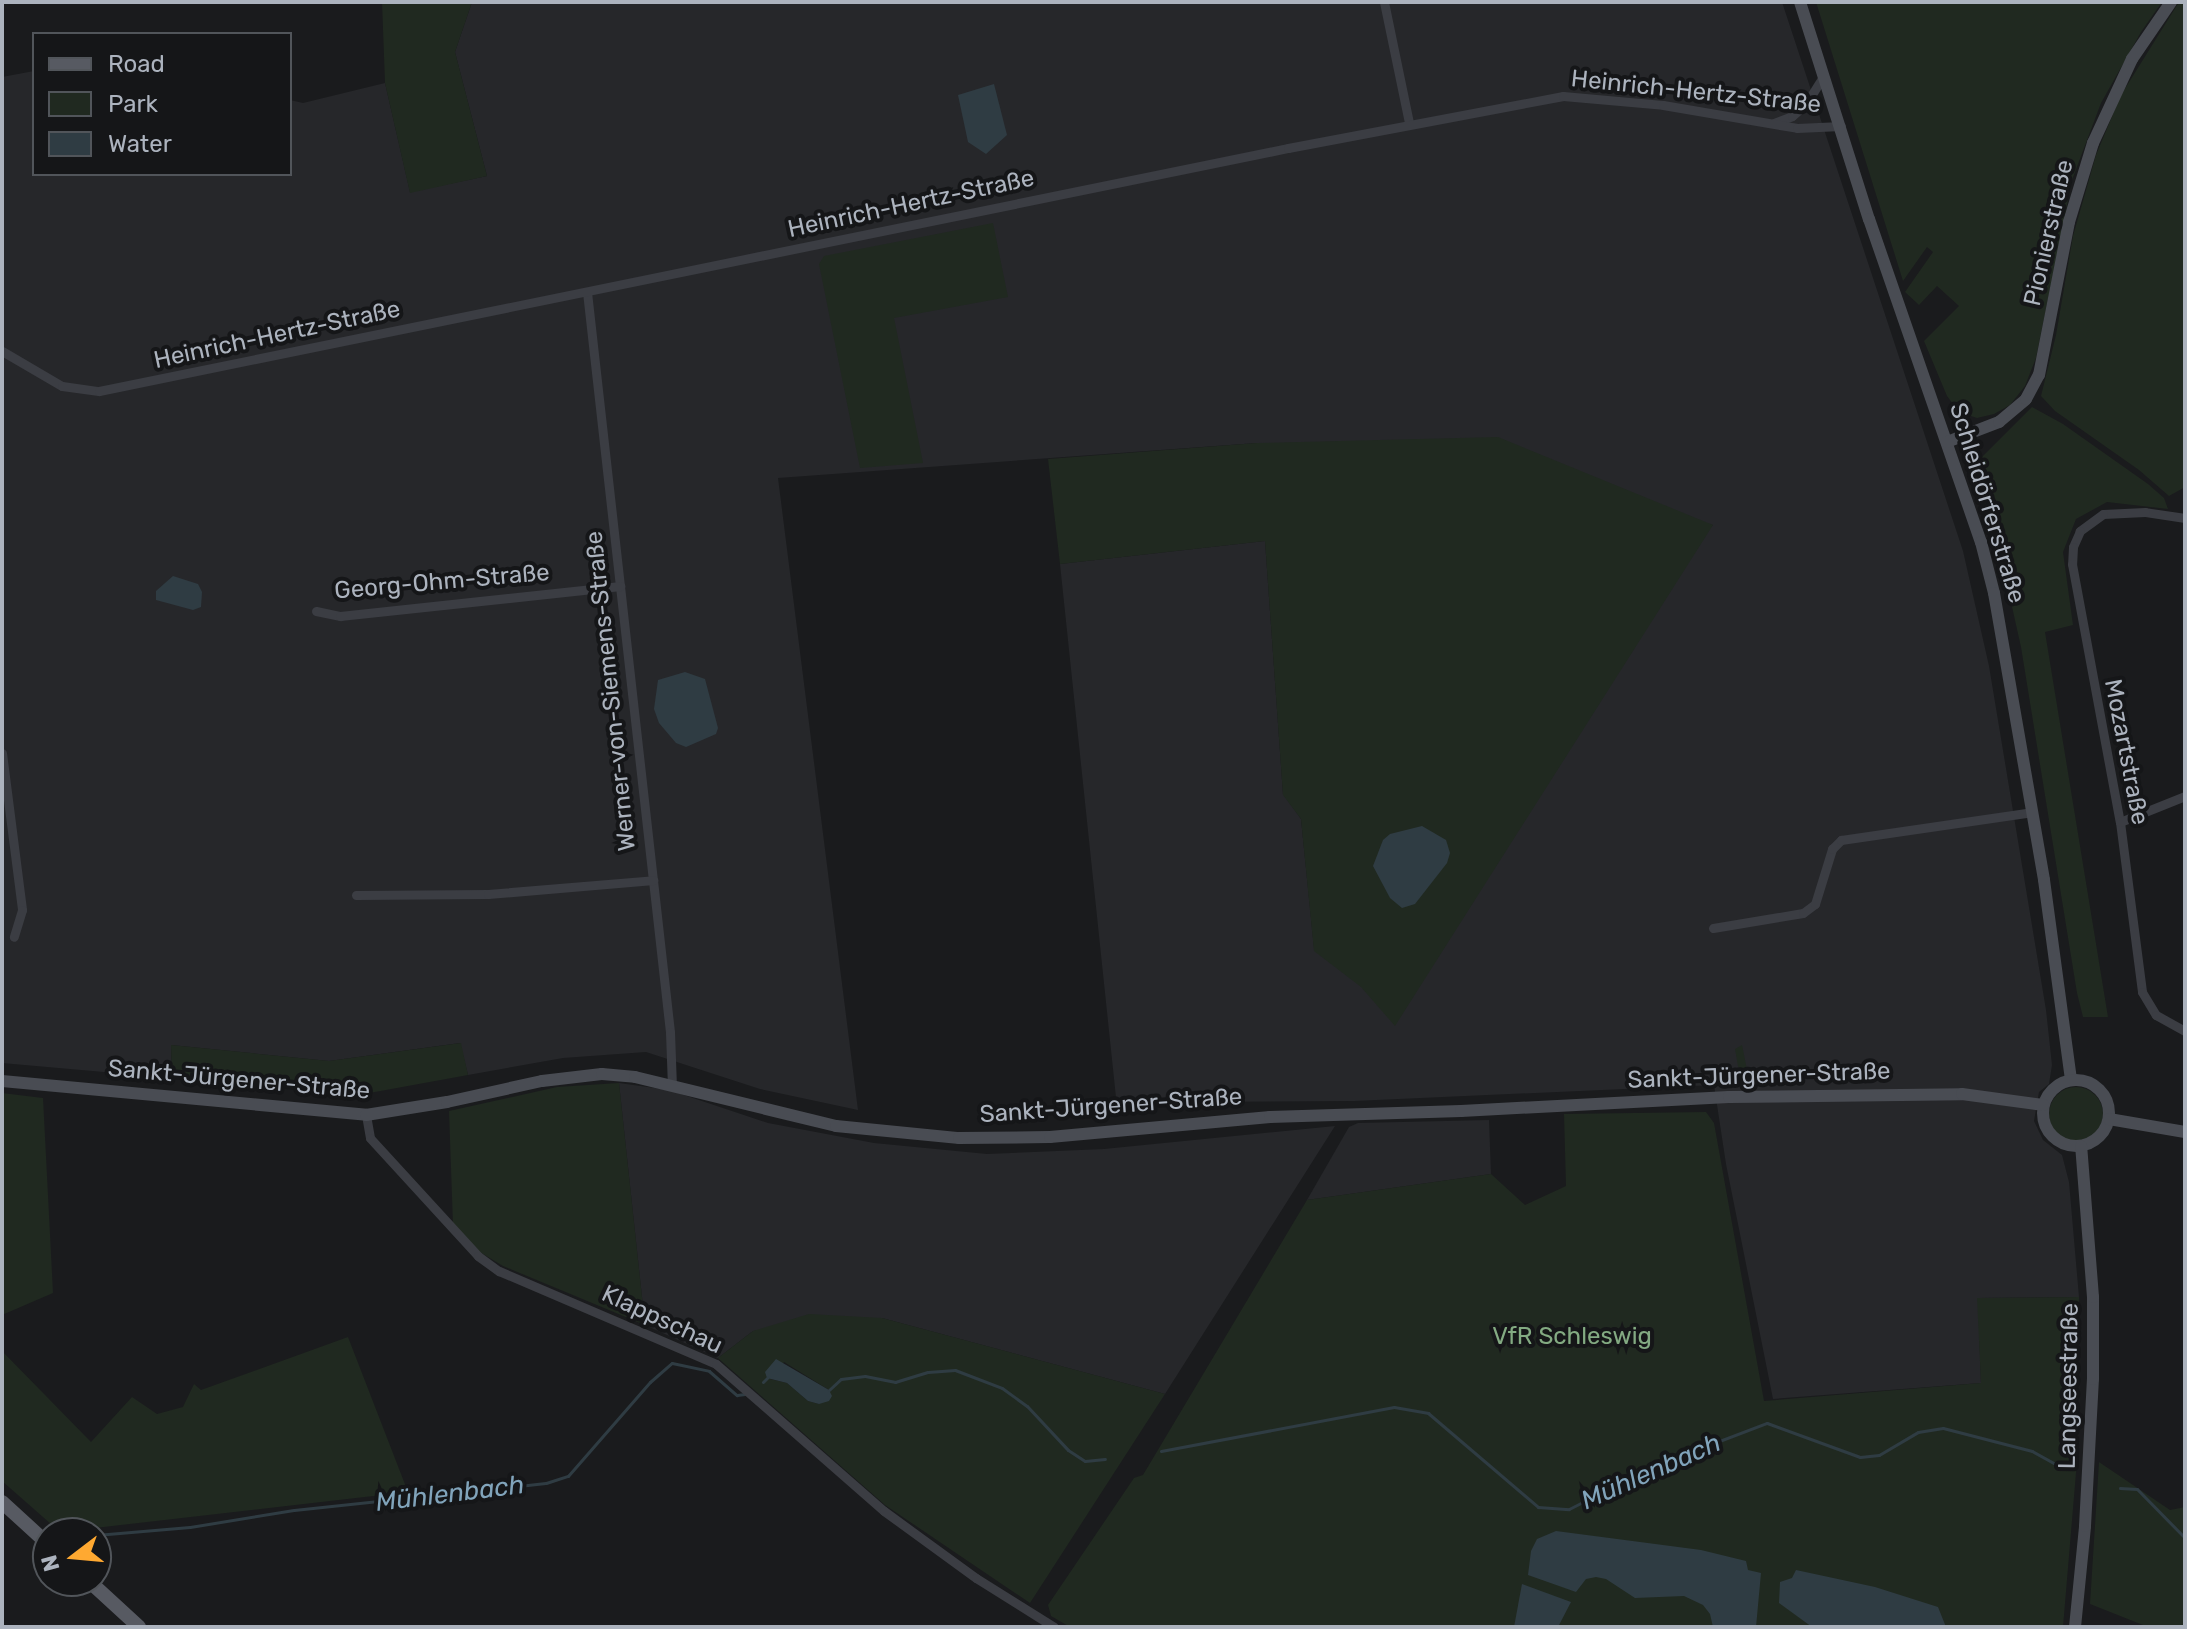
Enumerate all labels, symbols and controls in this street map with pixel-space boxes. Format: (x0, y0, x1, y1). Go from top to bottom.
legend (32, 32, 292, 176)
text: Road (108, 50, 165, 78)
street label: Heinrich-Hertz-Straße (1570, 65, 1822, 119)
text: Park (108, 90, 158, 118)
text: Water (108, 130, 172, 158)
street label: Pionierstraße (2018, 157, 2080, 309)
street label: Heinrich-Hertz-Straße (785, 164, 1037, 244)
street label: Heinrich-Hertz-Straße (151, 295, 403, 375)
street label: Schleidörferstraße (1943, 399, 2031, 607)
street label: Werner-von-Siemens-Straße (580, 530, 642, 852)
street label: Georg-Ohm-Straße (333, 558, 551, 606)
street label: Mozartstraße (2098, 677, 2154, 827)
street label: Sankt-Jürgener-Straße (107, 1054, 371, 1106)
street label: Sankt-Jürgener-Straße (1627, 1057, 1891, 1095)
street label: Sankt-Jürgener-Straße (979, 1082, 1243, 1130)
street label: Klappschau (597, 1279, 727, 1361)
street label: Langseestraße (2053, 1303, 2085, 1469)
park label: VfR Schleswig (1492, 1323, 1652, 1351)
water label: Mühlenbach (1576, 1427, 1726, 1517)
water label: Mühlenbach (374, 1469, 526, 1519)
north arrow (32, 1517, 112, 1597)
text: N (35, 1552, 66, 1575)

